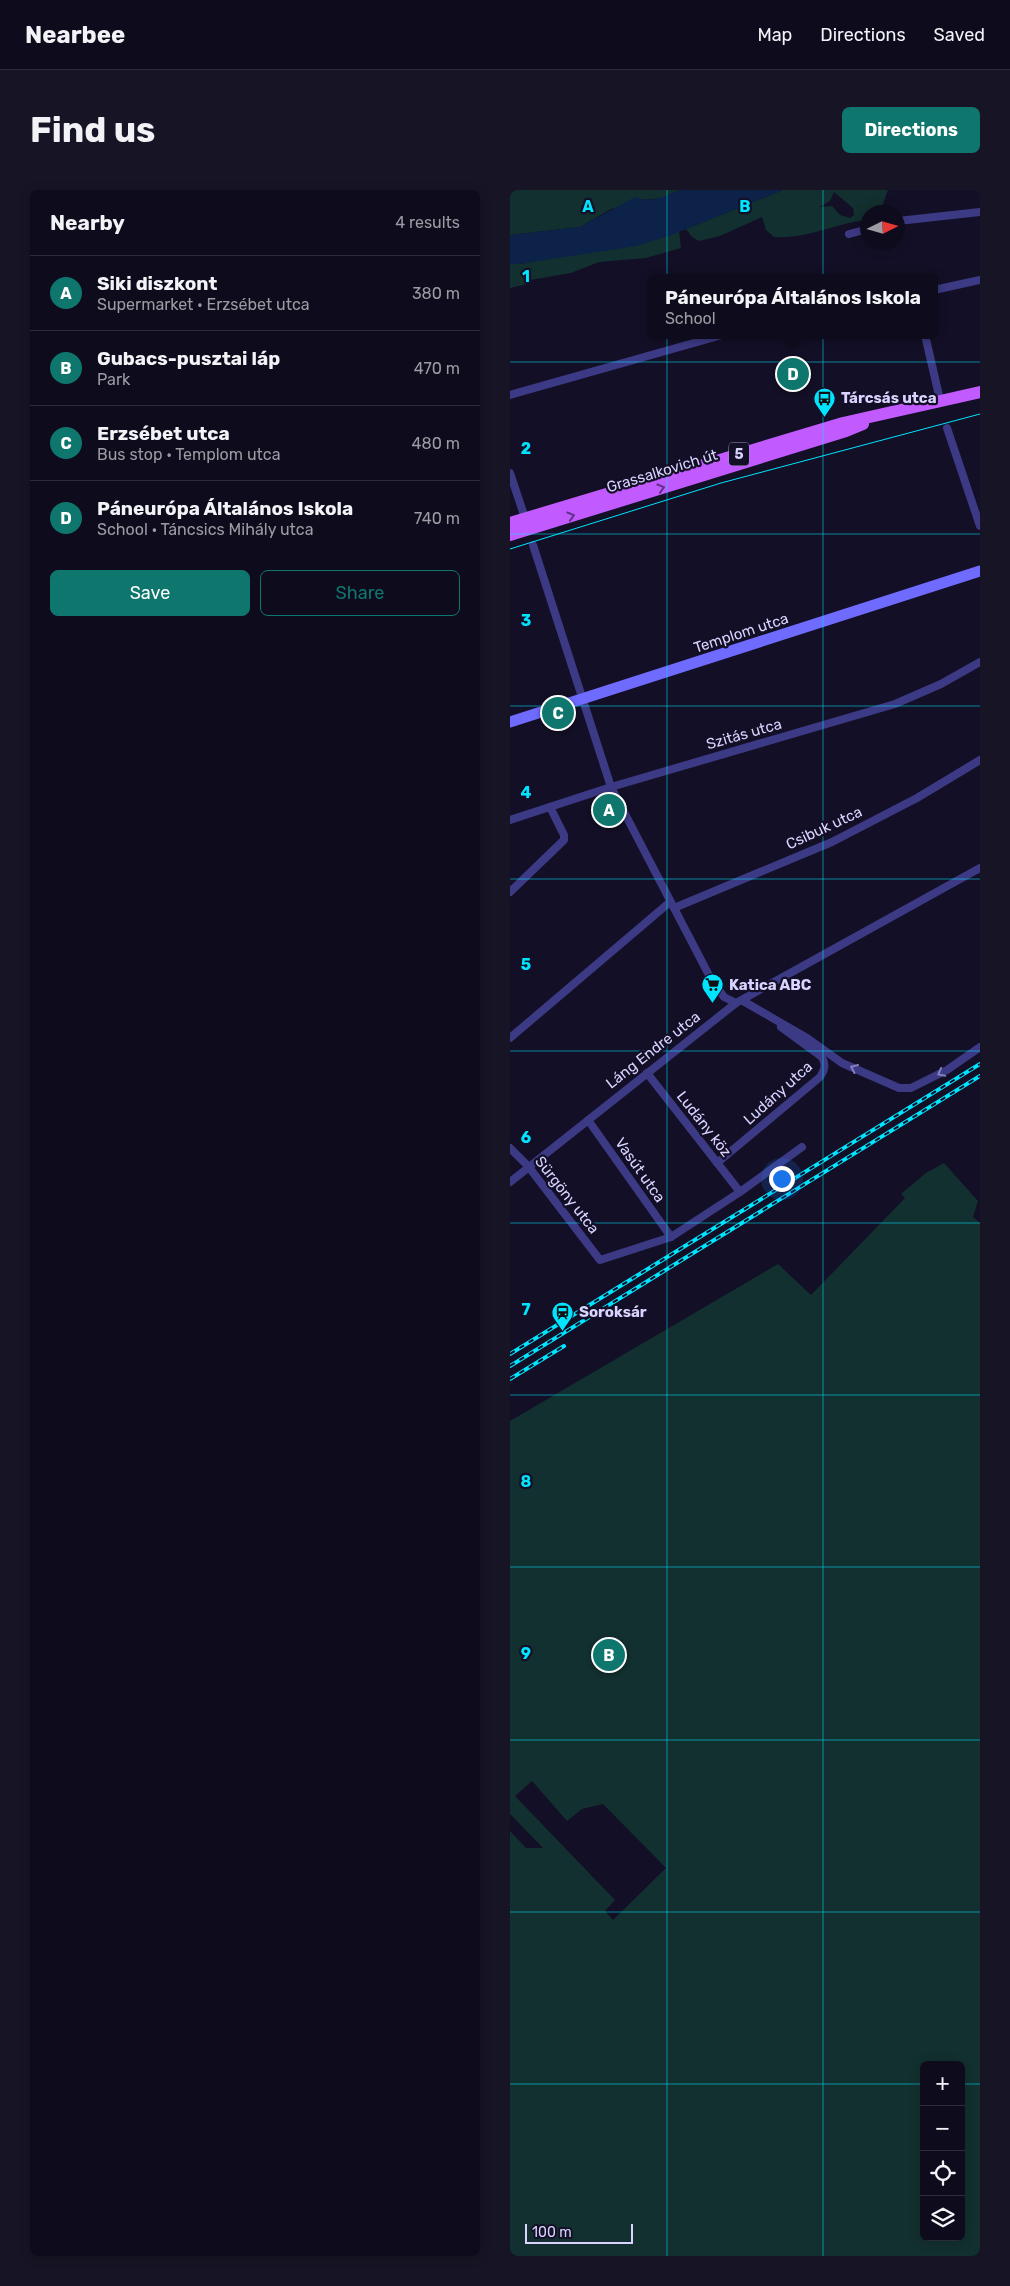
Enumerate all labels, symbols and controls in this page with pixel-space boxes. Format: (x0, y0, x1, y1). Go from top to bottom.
text: Nearbee (25, 21, 125, 49)
text: Map (757, 24, 792, 46)
text: Directions (820, 24, 906, 46)
text: Saved (934, 24, 985, 46)
button: Directions (842, 107, 980, 153)
text: Find us (30, 109, 155, 151)
text: A (582, 197, 594, 216)
text: B (739, 197, 751, 216)
north arrow (860, 205, 905, 250)
text: Nearby (50, 210, 125, 235)
text: 4 results (395, 213, 460, 232)
text: 1 (522, 267, 530, 286)
text: Siki diszkont (97, 272, 217, 295)
popup (648, 274, 938, 339)
text: A (60, 284, 72, 303)
text: 380 m (412, 284, 460, 303)
text: Páneurópa Általános Iskola (665, 286, 921, 309)
text: Supermarket · Erzsébet utca (97, 295, 310, 314)
text: School (665, 309, 716, 328)
text: Gubacs-pusztai láp (97, 347, 280, 370)
pin: D (777, 355, 809, 393)
text: B (60, 359, 72, 378)
text: 470 m (414, 359, 460, 378)
text: Park (97, 370, 130, 389)
bus stop icon: Tárcsás utca (813, 386, 837, 417)
place label: Tárcsás utca (841, 389, 937, 407)
text: Erzsébet utca (97, 422, 230, 445)
text: C (60, 434, 72, 453)
text: 480 m (412, 434, 460, 453)
text: 2 (521, 439, 531, 458)
road number: 5 (729, 442, 749, 466)
text: Bus stop · Templom utca (97, 445, 280, 464)
street label: Grassalkovich út (604, 446, 720, 496)
one-way arrow (656, 484, 664, 494)
text: Páneurópa Általános Iskola (97, 497, 353, 520)
text: D (60, 509, 72, 528)
text: 740 m (414, 509, 460, 528)
one-way arrow (567, 512, 575, 522)
text: School · Táncsics Mihály utca (97, 520, 314, 539)
button: Save (50, 570, 250, 616)
button: Share (260, 570, 460, 616)
street label: Templom utca (691, 609, 791, 657)
text: 3 (521, 611, 531, 630)
pin: C (542, 694, 574, 732)
street label: Szitás utca (704, 715, 784, 753)
text: 4 (521, 783, 532, 802)
pin: A (593, 791, 625, 829)
street label: Csibuk utca (783, 803, 865, 853)
text: 5 (521, 955, 531, 974)
supermarket icon: Katica ABC (701, 973, 725, 1004)
place label: Katica ABC (729, 976, 812, 994)
street label: Láng Endre utca (602, 1008, 704, 1092)
street label: Ludány utca (740, 1057, 816, 1129)
one-way arrow (850, 1063, 859, 1074)
one-way arrow (938, 1067, 947, 1077)
street label: Ludány köz (673, 1088, 735, 1161)
text: 6 (521, 1128, 531, 1147)
street label: Vasút utca (611, 1134, 669, 1206)
street label: Sürgöny utca (531, 1153, 603, 1237)
your location (769, 1166, 795, 1192)
text: 7 (521, 1300, 531, 1319)
station icon: Soroksár (551, 1300, 575, 1331)
place label: Soroksár (579, 1303, 647, 1321)
text: 8 (521, 1472, 532, 1491)
pin: B (593, 1636, 625, 1674)
text: 9 (521, 1644, 531, 1663)
map controls (920, 2061, 965, 2241)
button: + (920, 2061, 965, 2106)
button: − (920, 2106, 965, 2151)
button: locate (920, 2151, 965, 2196)
button: layers (920, 2196, 965, 2241)
scale bar (525, 2221, 632, 2244)
text: 100 m (532, 2224, 572, 2241)

